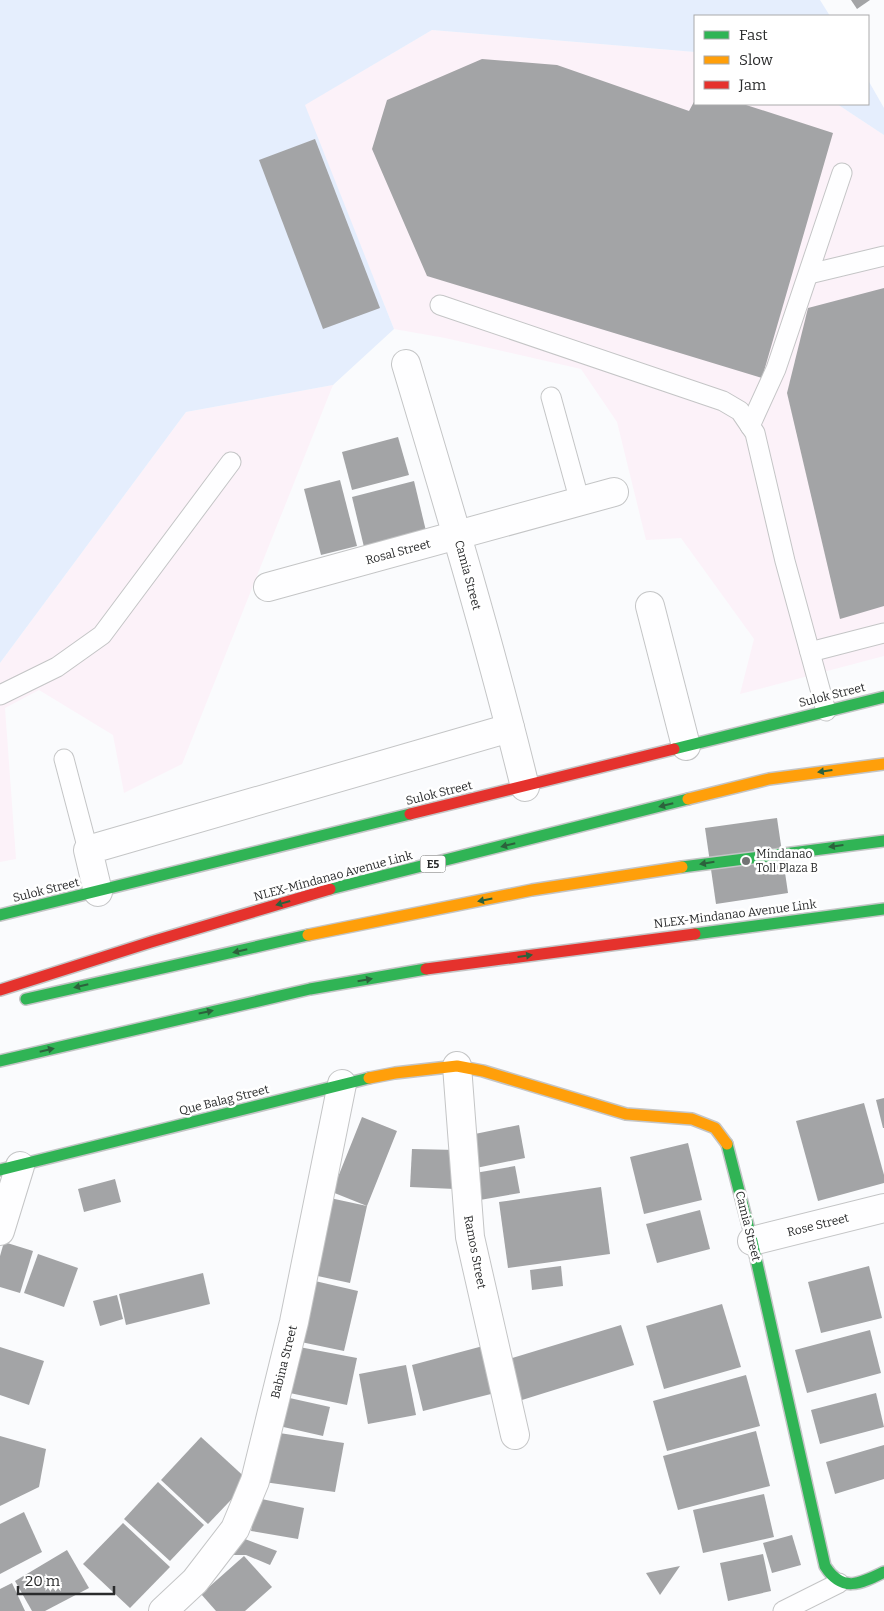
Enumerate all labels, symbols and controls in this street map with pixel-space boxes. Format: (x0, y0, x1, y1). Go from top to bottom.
legend (694, 15, 869, 105)
text: Fast (739, 26, 768, 44)
text: Slow (739, 51, 774, 69)
text: Jam (738, 76, 767, 94)
street label: Rosal Street (364, 536, 433, 567)
street label: Camia Street (452, 539, 484, 612)
street label: Sulok Street (797, 680, 867, 710)
one-way arrow (816, 768, 832, 776)
street label: Sulok Street (404, 778, 474, 808)
one-way arrow (658, 802, 673, 810)
one-way arrow (501, 842, 516, 850)
one-way arrow (827, 842, 843, 850)
place label: Mindanao Toll Plaza B (756, 847, 818, 875)
street label: NLEX-Mindanao Avenue Link (252, 848, 414, 904)
marker: Mindanao Toll Plaza B (740, 855, 752, 867)
road number: E5 (420, 856, 446, 872)
one-way arrow (699, 860, 715, 868)
street label: Sulok Street (11, 875, 81, 905)
one-way arrow (476, 896, 492, 904)
street label: NLEX-Mindanao Avenue Link (653, 897, 817, 931)
one-way arrow (276, 899, 291, 907)
one-way arrow (232, 947, 247, 955)
one-way arrow (518, 952, 534, 960)
one-way arrow (357, 975, 373, 983)
one-way arrow (74, 982, 89, 990)
one-way arrow (198, 1008, 213, 1016)
one-way arrow (40, 1046, 55, 1054)
street label: Que Balag Street (178, 1082, 271, 1118)
street label: Camia Street (733, 1189, 764, 1263)
street label: Rose Street (786, 1210, 851, 1239)
street label: Ramos Street (461, 1214, 489, 1291)
street label: Babina Street (268, 1323, 300, 1400)
scale bar (18, 1564, 114, 1596)
text: 20 m (25, 1572, 61, 1590)

